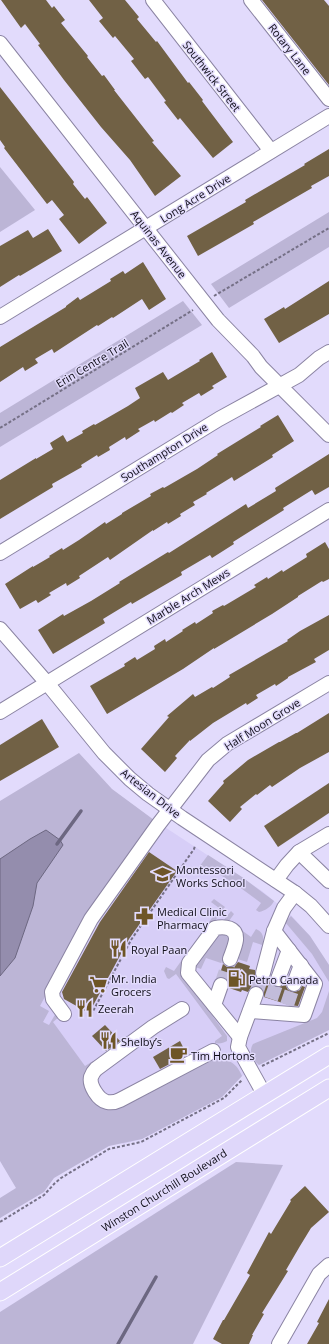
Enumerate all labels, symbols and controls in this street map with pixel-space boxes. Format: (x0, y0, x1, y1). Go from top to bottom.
street label: Rotary Lane (265, 20, 315, 78)
street label: Southwick Street (180, 37, 244, 115)
street label: Long Acre Drive (157, 170, 233, 226)
street label: Aquinas Avenue (128, 207, 190, 281)
street label: Erin Centre Trail (53, 335, 131, 391)
street label: Southampton Drive (118, 419, 210, 485)
street label: Marble Arch Mews (144, 564, 232, 628)
street label: Half Moon Grove (221, 695, 303, 753)
street label: Artesian Drive (118, 765, 184, 821)
place label: Montessori Works School (176, 862, 245, 890)
school or university icon: Montessori Works School (153, 865, 173, 885)
place label: Medical Clinic Pharmacy (157, 904, 227, 932)
pharmacy icon: Medical Clinic Pharmacy (134, 907, 154, 927)
restaurant icon: Royal Paan (108, 939, 128, 959)
place label: Royal Paan (131, 942, 187, 957)
fuel station icon: Petro Canada (226, 969, 246, 989)
place label: Mr. India Grocers (111, 971, 157, 999)
place label: Petro Canada (249, 972, 318, 987)
supermarket icon: Mr. India Grocers (88, 974, 108, 994)
restaurant icon: Zeerah (75, 998, 95, 1018)
place label: Zeerah (98, 1001, 134, 1016)
restaurant icon: Shelby’s (98, 1031, 118, 1051)
place label: Shelby’s (121, 1034, 162, 1049)
cafe icon: Tim Hortons (168, 1045, 188, 1065)
place label: Tim Hortons (191, 1048, 255, 1063)
street label: Winston Churchill Boulevard (98, 1145, 230, 1235)

